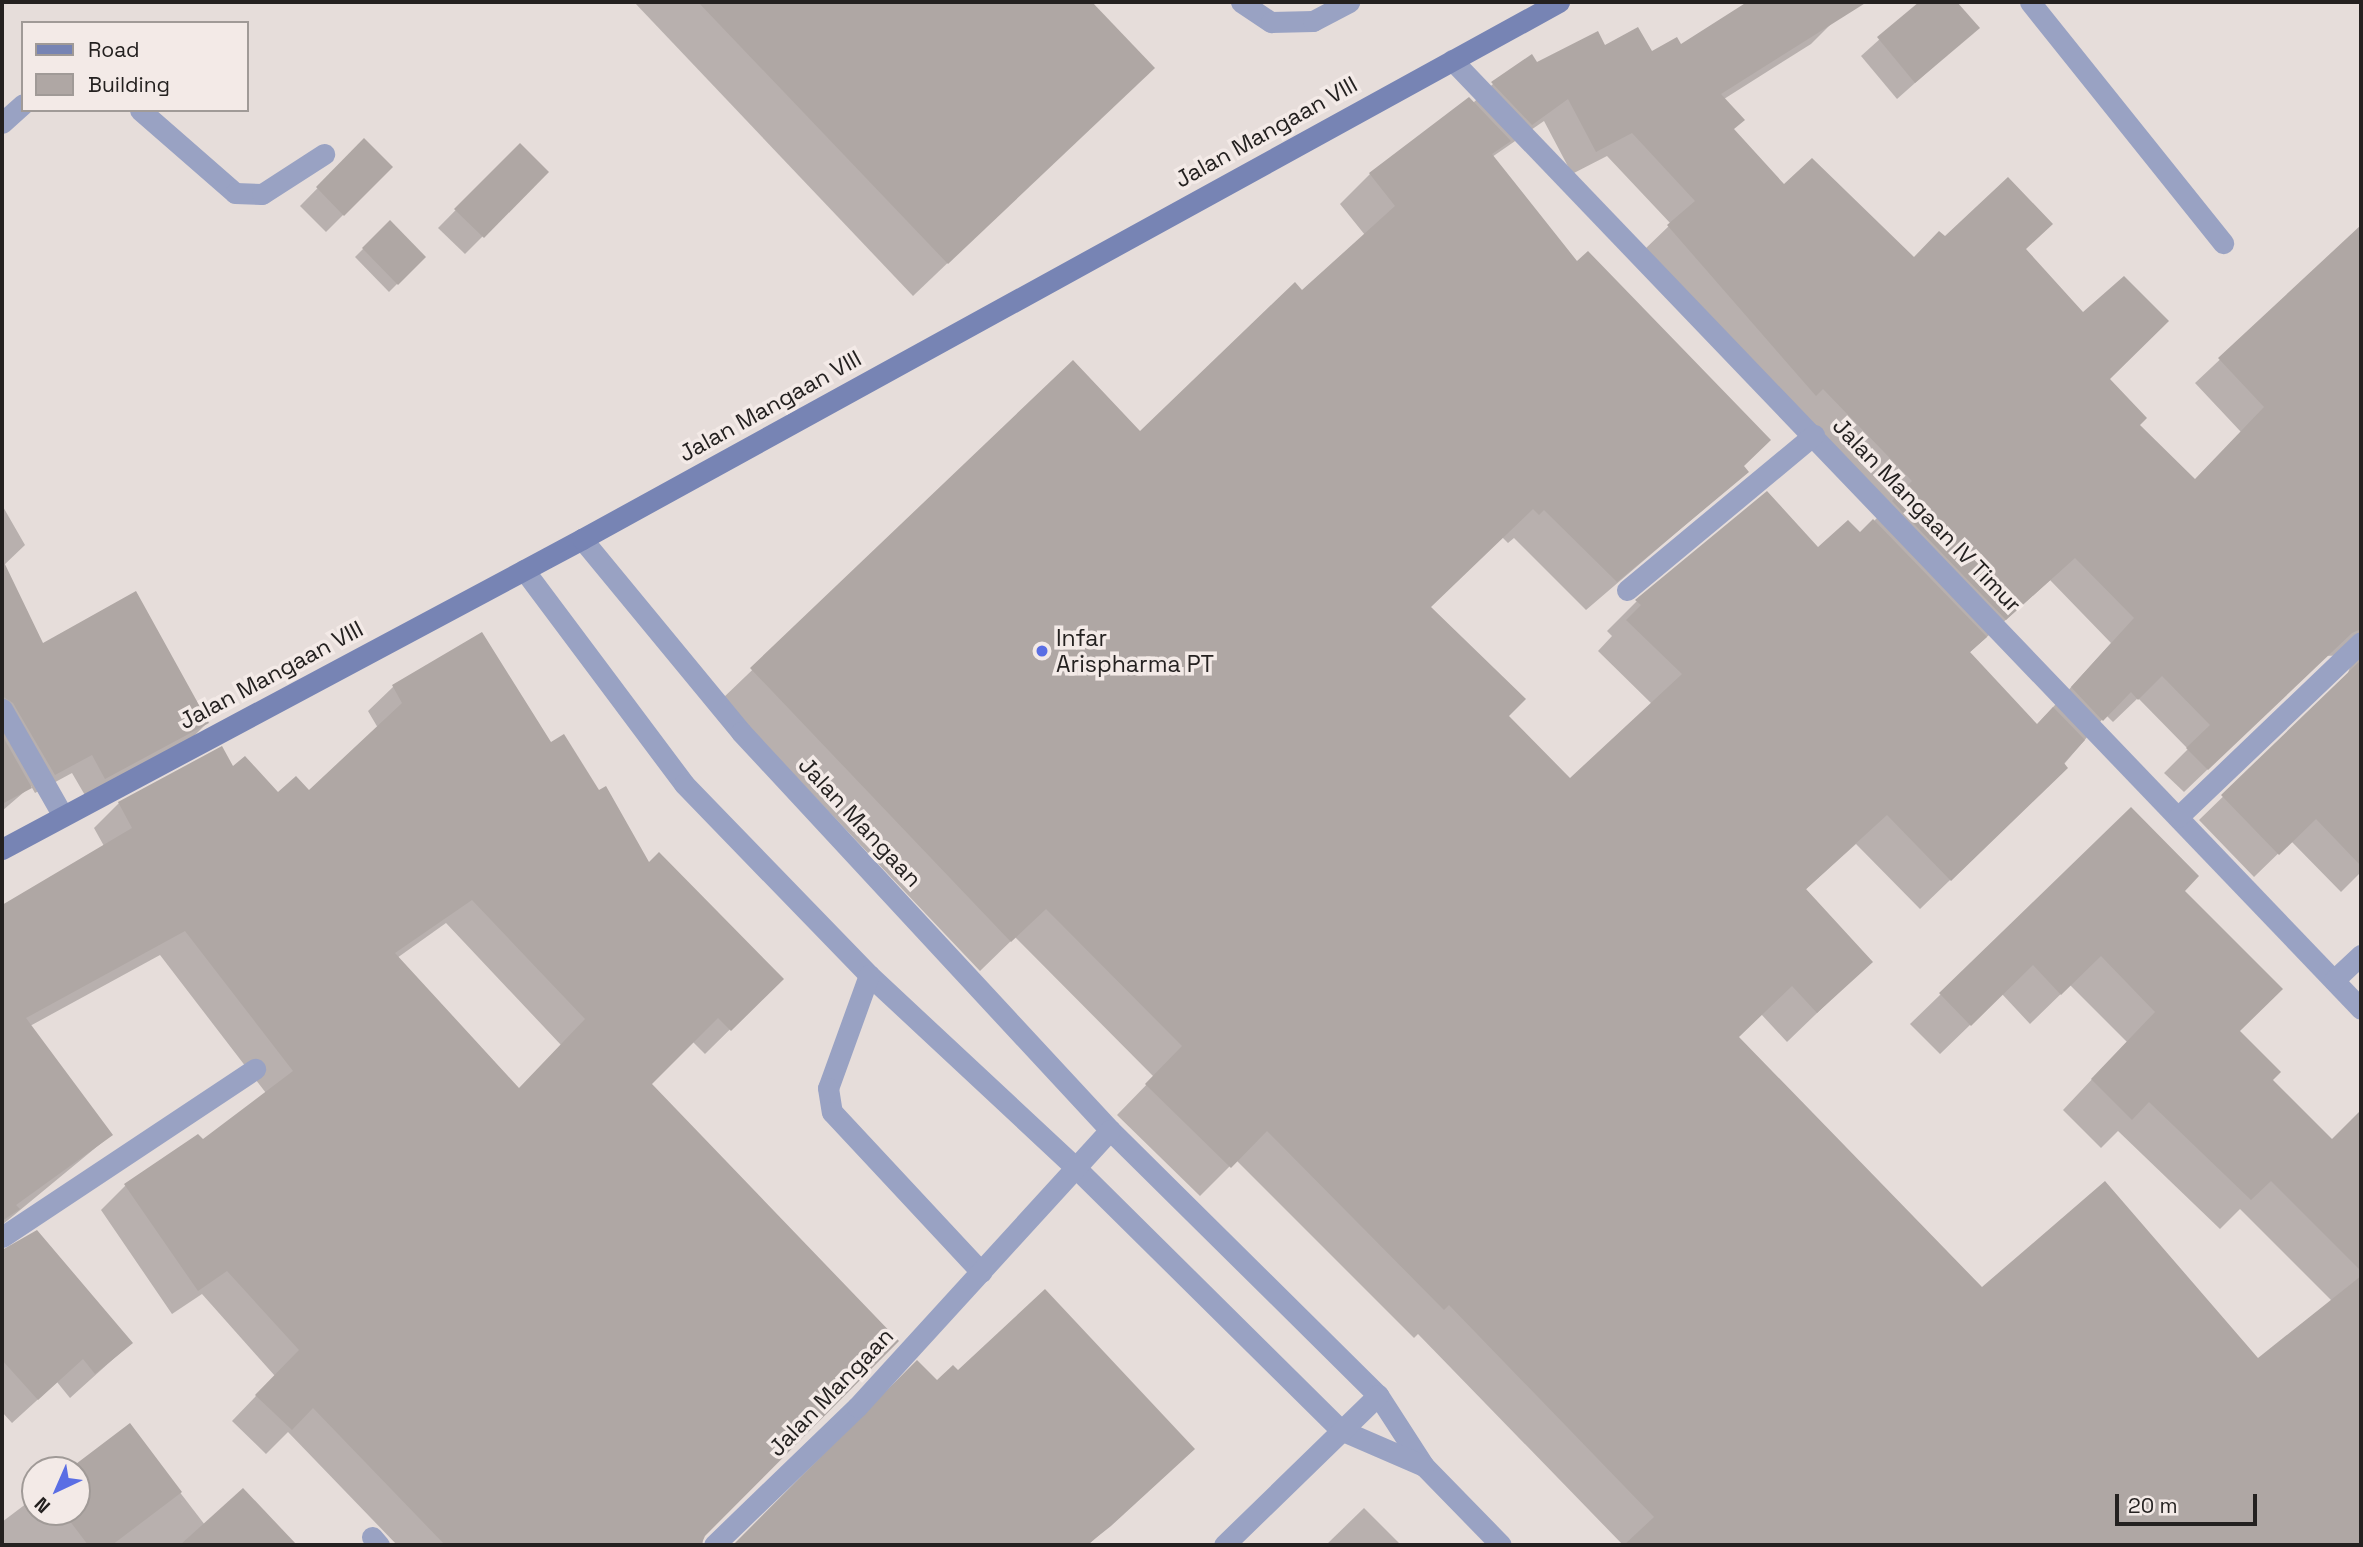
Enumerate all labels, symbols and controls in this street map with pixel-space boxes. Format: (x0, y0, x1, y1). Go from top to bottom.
legend (21, 21, 248, 112)
text: Road (88, 36, 140, 63)
street label: Jalan Mangaan VIII (1170, 70, 1362, 194)
text: Building (88, 71, 170, 98)
street label: Jalan Mangaan VIII (674, 344, 866, 468)
street label: Jalan Mangaan IV Timur (1827, 412, 2027, 618)
street label: Jalan Mangaan VIII (174, 615, 368, 735)
place label: Infar Arispharma PT (1056, 624, 1214, 678)
marker: Infar Arispharma PT (1034, 643, 1050, 659)
street label: Jalan Mangaan (793, 751, 927, 893)
street label: Jalan Mangaan (763, 1322, 899, 1462)
north arrow (21, 1456, 91, 1526)
scale bar (2118, 1480, 2260, 1524)
text: N (29, 1492, 56, 1518)
text: 20 m (2128, 1492, 2178, 1519)

